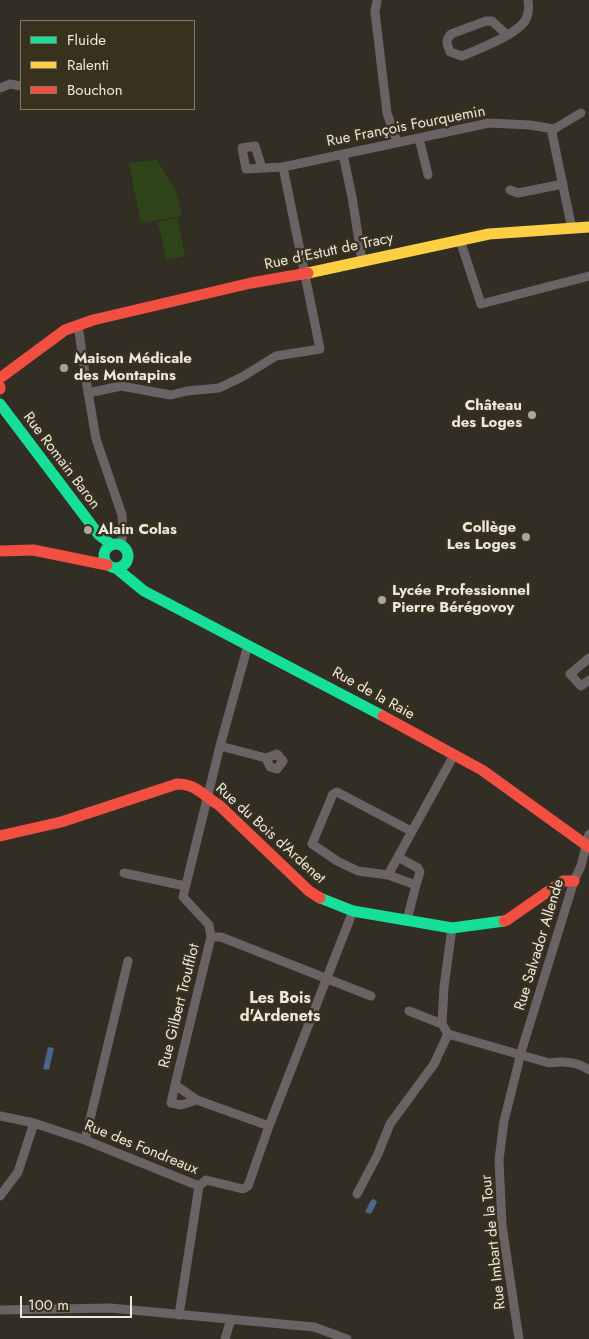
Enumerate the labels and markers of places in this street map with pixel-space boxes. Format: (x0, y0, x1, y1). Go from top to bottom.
place label: Maison Médicale des Montapins (74, 350, 192, 385)
marker: Maison Médicale des Montapins (58, 362, 70, 374)
place label: Château des Loges (451, 397, 522, 432)
marker: Château des Loges (526, 409, 538, 421)
place label: Collège Les Loges (447, 519, 516, 554)
place label: Alain Colas (98, 521, 177, 539)
marker: Alain Colas (82, 524, 94, 536)
marker: Collège Les Loges (520, 531, 532, 543)
place label: Lycée Professionnel Pierre Bérégovoy (392, 582, 530, 617)
marker: Lycée Professionnel Pierre Bérégovoy (376, 594, 388, 606)

